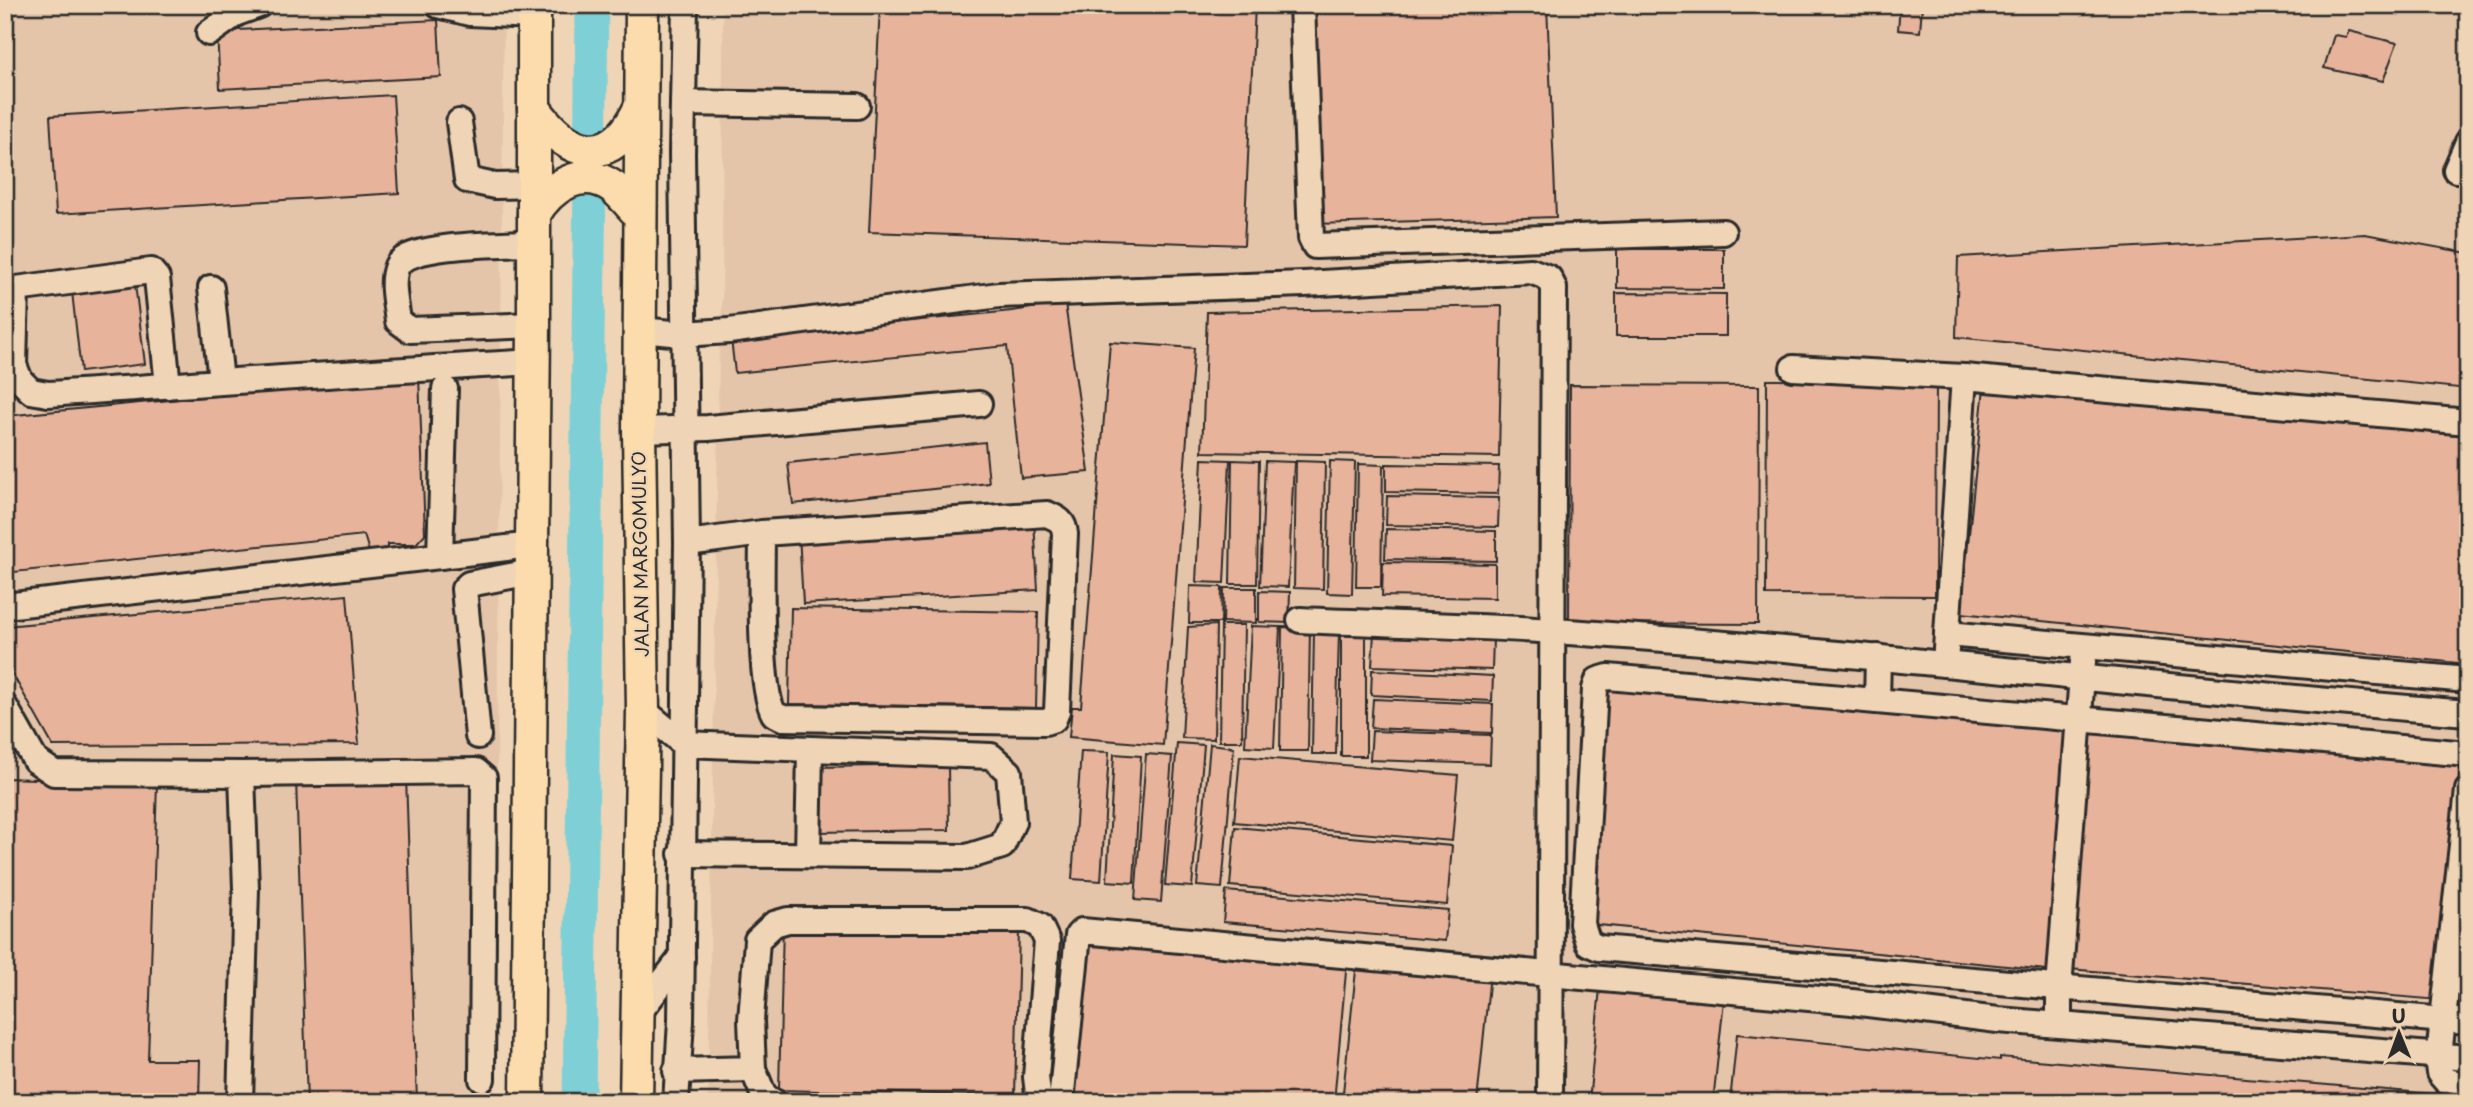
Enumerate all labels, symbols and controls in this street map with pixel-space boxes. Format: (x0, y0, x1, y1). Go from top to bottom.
street label: JALAN MARGOMULYO (624, 451, 655, 657)
north arrow (2364, 998, 2434, 1068)
text: U (2391, 1001, 2406, 1029)

